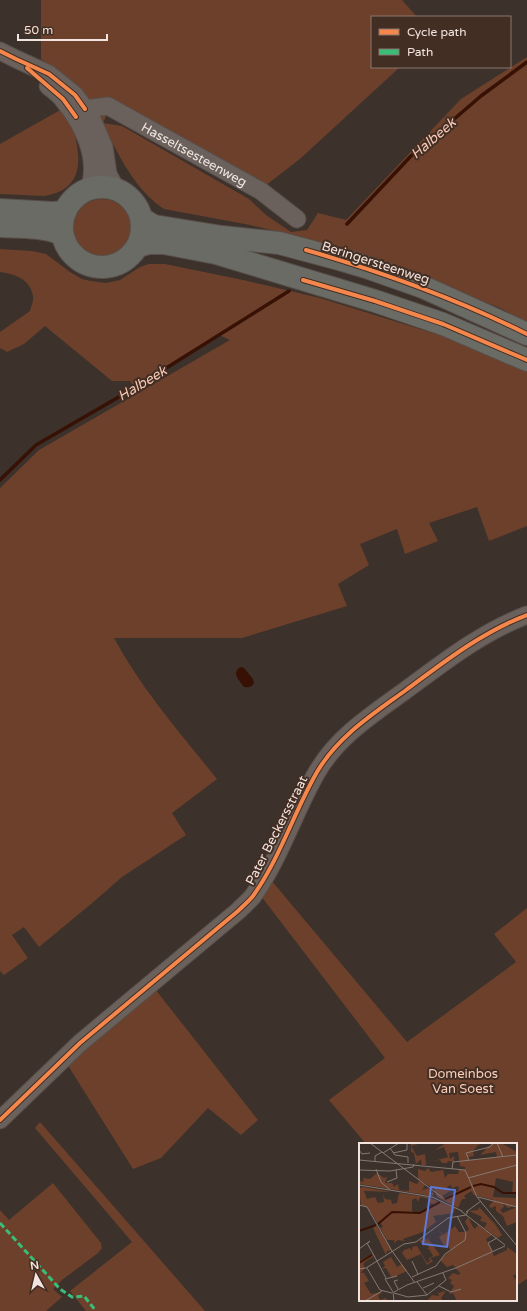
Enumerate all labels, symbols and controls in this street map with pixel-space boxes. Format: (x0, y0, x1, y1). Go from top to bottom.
scale bar (18, 16, 107, 42)
legend (371, 16, 511, 68)
text: 50 m (24, 23, 53, 37)
text: Cycle path (407, 25, 466, 39)
text: Path (407, 45, 433, 59)
water label: Halbeek (407, 113, 460, 163)
street label: Hasseltsesteenweg (138, 119, 249, 191)
street label: Beringersteenweg (320, 238, 432, 288)
water label: Halbeek (115, 361, 171, 405)
street label: Pater Beckersstraat (242, 773, 311, 888)
park label: Domeinbos Van Soest (428, 1066, 498, 1097)
inset map (359, 1143, 517, 1301)
north arrow (16, 1255, 56, 1295)
text: N (29, 1259, 40, 1273)

